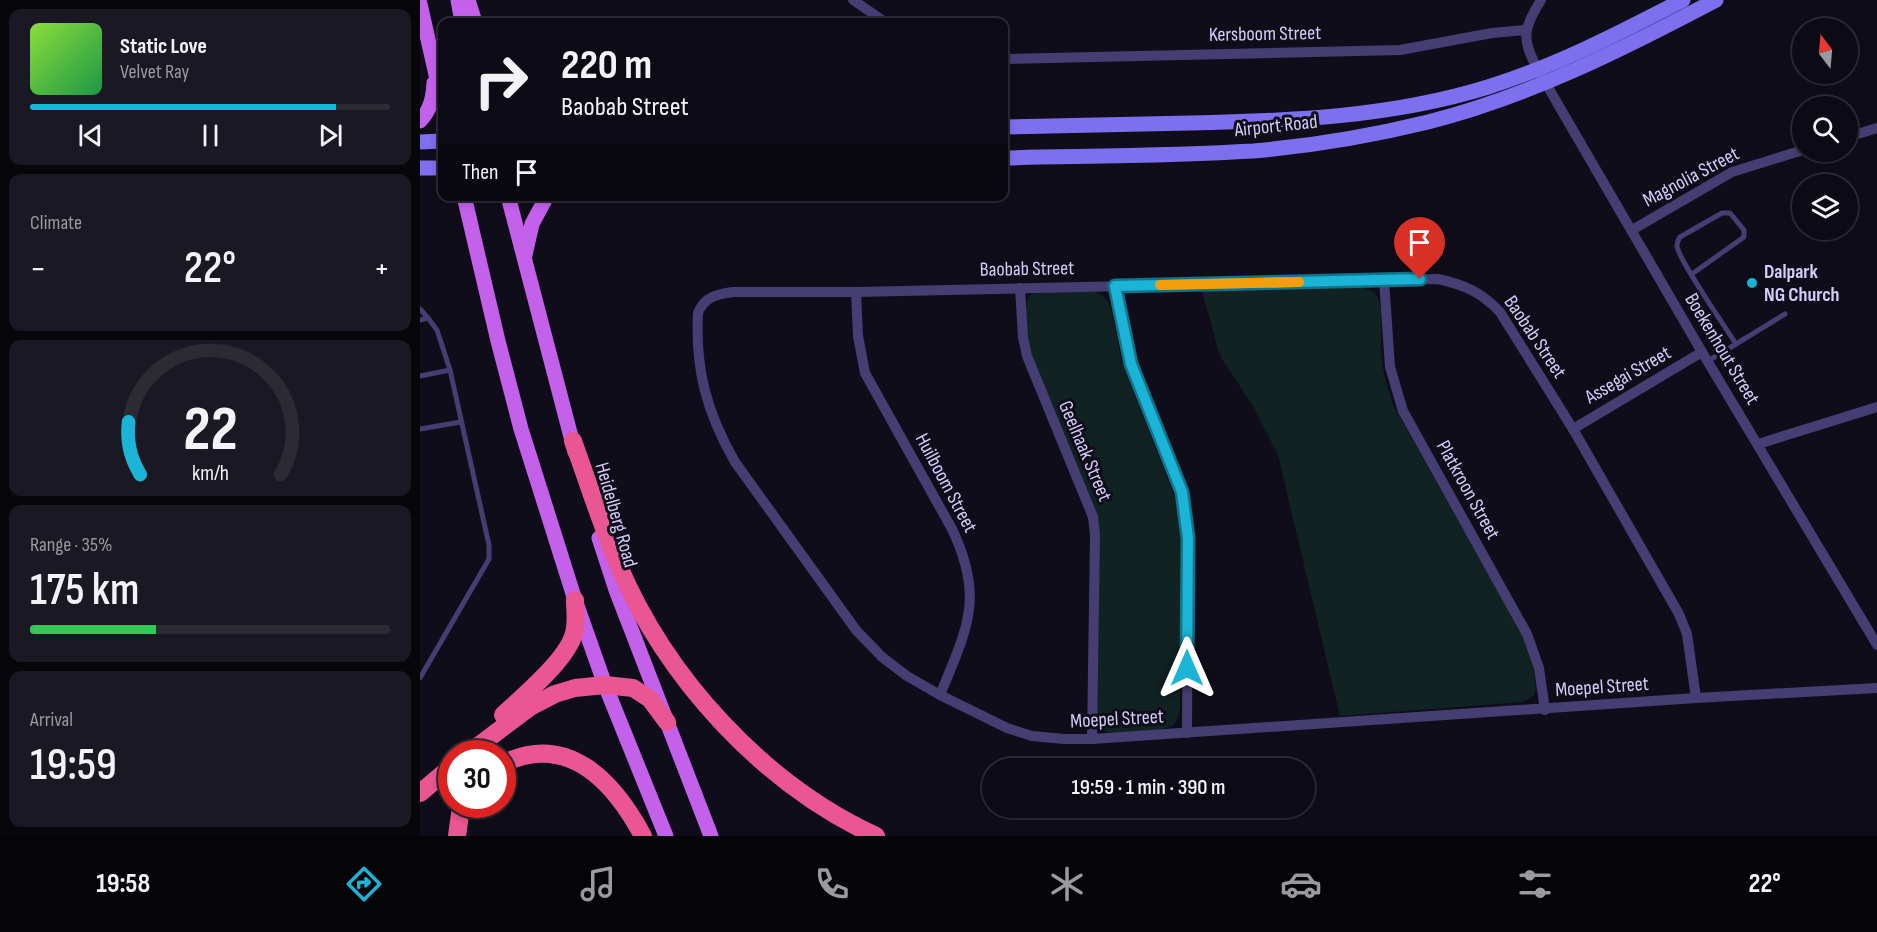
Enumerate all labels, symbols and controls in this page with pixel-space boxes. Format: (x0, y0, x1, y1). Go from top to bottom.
north arrow (1792, 18, 1858, 84)
map controls (1792, 18, 1858, 240)
street label: Kersboom Street (1209, 21, 1321, 47)
text: Static Love (120, 33, 207, 60)
text: 220 m (561, 40, 652, 91)
icon: right (462, 42, 540, 120)
text: Velvet Ray (120, 60, 189, 84)
text: Baobab Street (561, 91, 689, 123)
button: search (1792, 96, 1858, 162)
street label: Airport Road (1232, 110, 1319, 142)
icon: previous (74, 119, 107, 152)
icon: pause (194, 119, 227, 152)
icon: next (314, 119, 347, 152)
street label: Magnolia Street (1639, 142, 1743, 212)
icon: arrive (510, 156, 543, 189)
text: Then (462, 159, 498, 186)
button: layers (1792, 174, 1858, 240)
text: Climate (30, 211, 82, 235)
pin (1394, 217, 1445, 279)
icon: arrive (1403, 226, 1436, 259)
text: 22° (184, 241, 236, 296)
text: − (30, 249, 46, 289)
text: + (374, 249, 390, 289)
street label: Baobab Street (979, 256, 1075, 282)
place label: Dalpark NG Church (1764, 260, 1840, 307)
marker: Dalpark NG Church (1745, 276, 1759, 290)
street label: Boekenhout Street (1679, 289, 1765, 409)
street label: Baobab Street (1499, 291, 1571, 383)
street label: Assegai Street (1580, 341, 1675, 410)
text: 22 (183, 393, 237, 468)
street label: Geelhaak Street (1053, 397, 1117, 505)
street label: Huilboom Street (910, 429, 982, 537)
street label: Platkroon Street (1431, 436, 1505, 544)
street label: Heidelberg Road (590, 460, 642, 570)
text: km/h (191, 461, 229, 486)
text: Range · 35% (30, 533, 112, 557)
text: 175 km (30, 563, 139, 618)
position arrow (1155, 636, 1219, 700)
street label: Moepel Street (1554, 672, 1650, 702)
street label: Moepel Street (1070, 705, 1164, 733)
text: Arrival (30, 708, 73, 732)
text: 19:59 (30, 738, 117, 793)
speed limit sign: 30 (438, 740, 516, 818)
text: 19:59 · 1 min · 390 m (1072, 774, 1225, 801)
icon: directions (343, 863, 385, 905)
icon: music (577, 863, 619, 905)
icon: phone (811, 863, 853, 905)
icon: climate (1046, 863, 1088, 905)
icon: car (1280, 863, 1322, 905)
icon: filters (1514, 863, 1556, 905)
text: 19:58 (96, 868, 150, 900)
text: 22° (1749, 868, 1781, 900)

